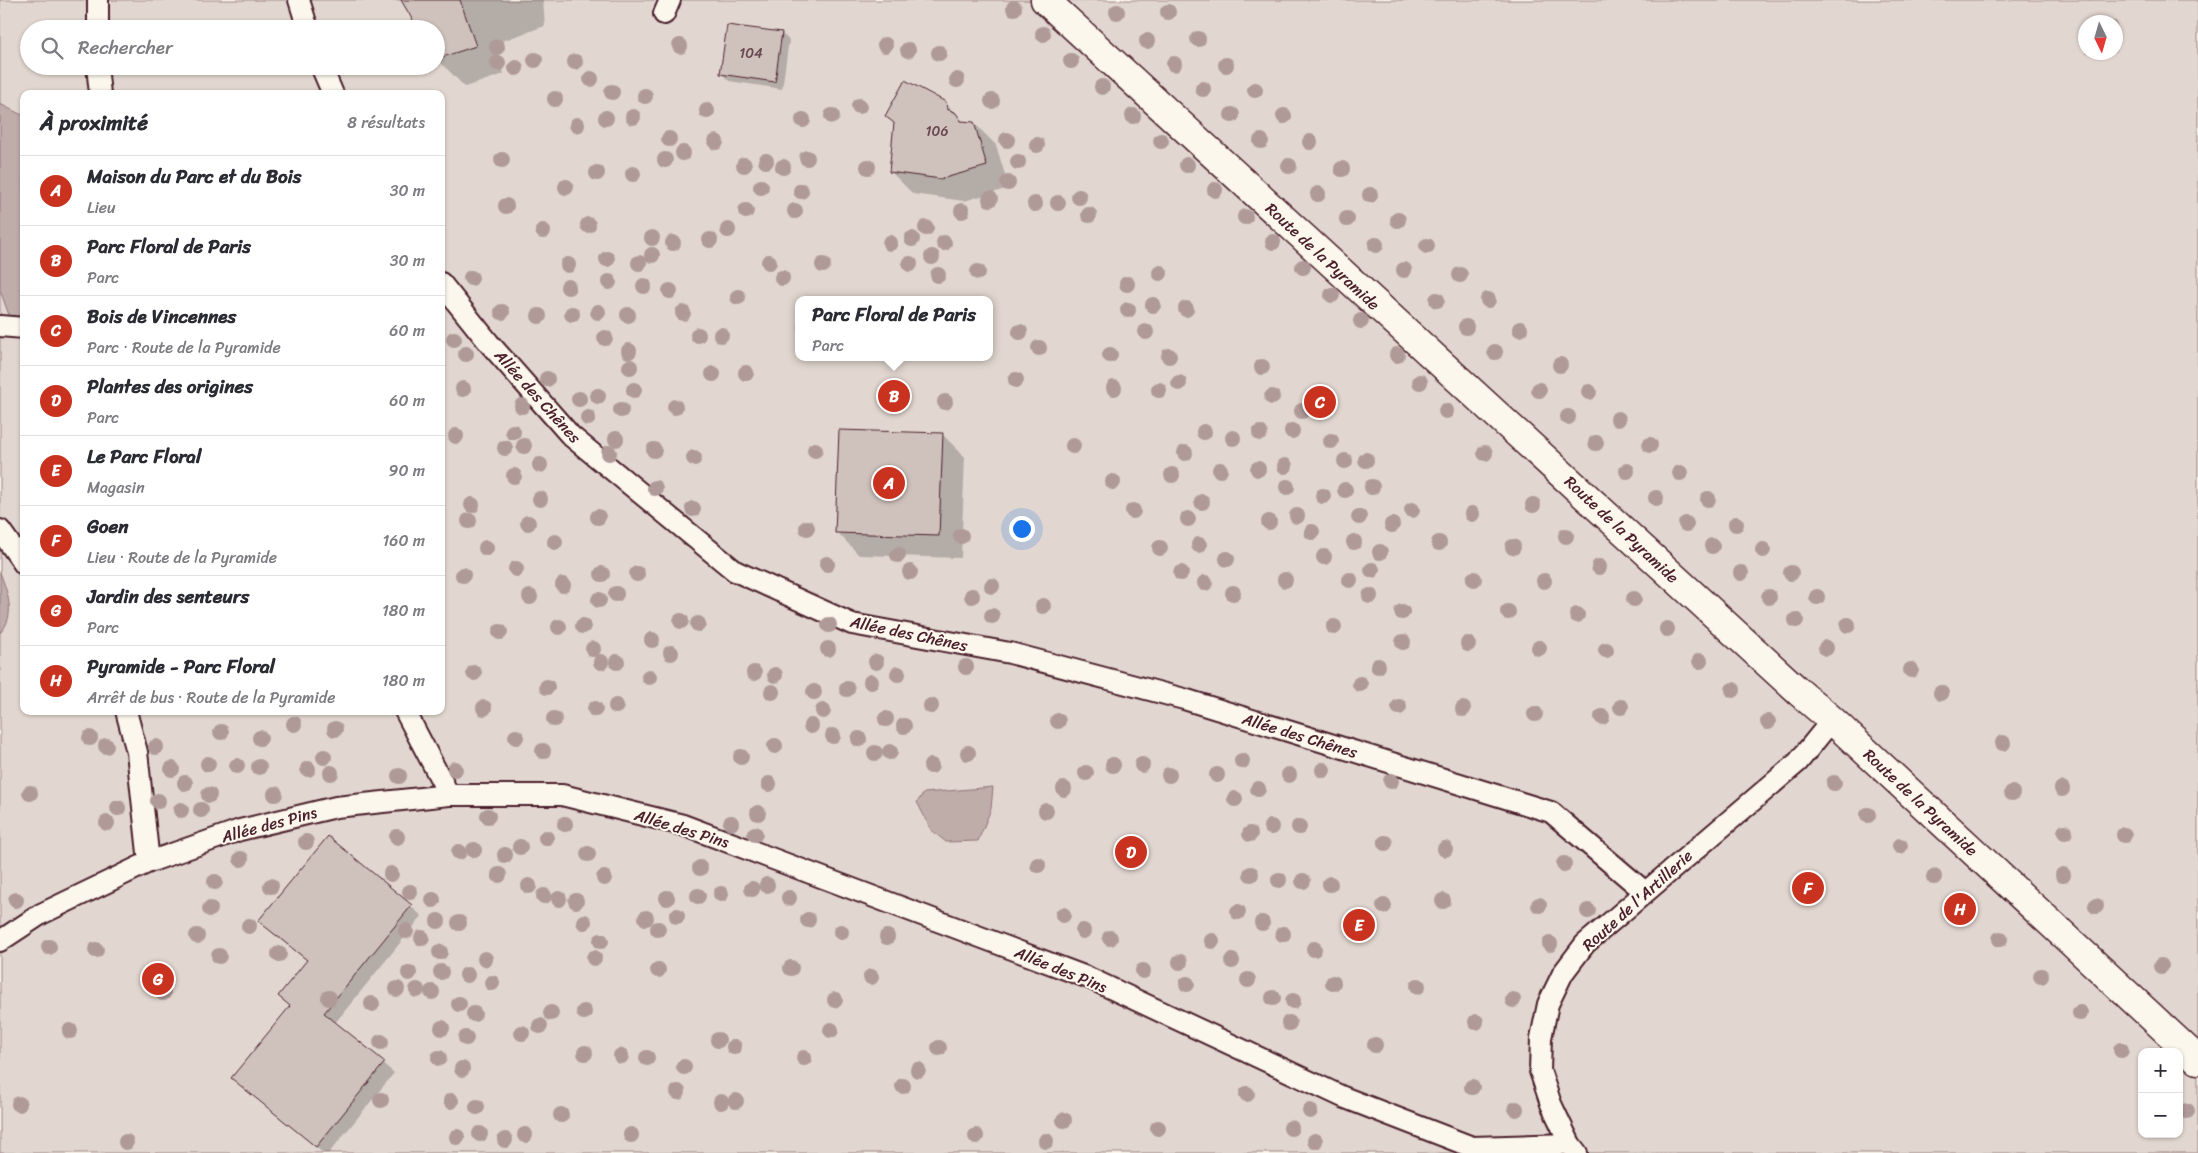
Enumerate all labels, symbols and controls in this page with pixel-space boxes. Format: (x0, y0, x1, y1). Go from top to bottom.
north arrow (2078, 15, 2123, 60)
search box (20, 20, 445, 75)
text: Rechercher (78, 31, 173, 64)
icon: search (38, 34, 66, 62)
house number: 104 (739, 41, 763, 66)
text: À proximité (40, 104, 148, 142)
text: 8 résultats (347, 108, 425, 137)
house number: 106 (926, 119, 948, 144)
text: Maison du Parc et du Bois (87, 160, 302, 193)
text: A (51, 176, 61, 205)
text: 30 m (390, 176, 425, 205)
text: Lieu (87, 193, 116, 222)
street label: Route de la Pyramide (1258, 195, 1387, 318)
text: Parc Floral de Paris (87, 230, 251, 263)
text: B (51, 246, 61, 275)
text: 30 m (390, 246, 425, 275)
text: Parc (87, 263, 119, 292)
popup (795, 296, 993, 361)
text: Parc Floral de Paris (812, 298, 976, 331)
text: Bois de Vincennes (87, 300, 236, 333)
text: C (51, 316, 61, 345)
text: 60 m (389, 316, 425, 345)
text: Parc (812, 331, 844, 360)
text: Parc · Route de la Pyramide (87, 333, 281, 362)
street label: Allée des Chênes (486, 342, 589, 451)
text: Plantes des origines (87, 370, 253, 403)
pin: B (878, 377, 910, 415)
pin: C (1304, 383, 1336, 421)
text: D (51, 386, 61, 415)
text: 60 m (389, 386, 425, 415)
text: Parc (87, 403, 119, 432)
text: Le Parc Floral (87, 440, 201, 473)
text: E (52, 456, 60, 485)
text: 90 m (389, 456, 425, 485)
pin: A (873, 464, 905, 502)
street label: Route de la Pyramide (1557, 468, 1686, 591)
text: Magasin (87, 473, 145, 502)
text: Goen (87, 510, 129, 543)
your location (1009, 516, 1035, 542)
text: F (52, 526, 60, 555)
text: 160 m (382, 526, 425, 555)
text: Lieu · Route de la Pyramide (87, 543, 277, 572)
text: Jardin des senteurs (87, 580, 249, 613)
text: G (51, 596, 61, 625)
text: 180 m (382, 596, 425, 625)
street label: Allée des Chênes (847, 607, 971, 660)
text: Parc (87, 613, 119, 642)
text: Pyramide - Parc Floral (87, 650, 275, 683)
text: H (50, 666, 62, 695)
text: 180 m (382, 666, 425, 695)
text: Arrêt de bus · Route de la Pyramide (87, 683, 335, 712)
street label: Allée des Chênes (1238, 704, 1362, 767)
street label: Route de la Pyramide (1856, 741, 1985, 864)
street label: Allée des Pins (217, 798, 320, 851)
street label: Allée des Pins (630, 800, 733, 857)
pin: D (1115, 833, 1147, 871)
street label: Route de l'Artillerie (1575, 842, 1700, 959)
pin: F (1792, 869, 1824, 907)
pin: H (1944, 890, 1976, 928)
pin: E (1343, 906, 1375, 944)
street label: Allée des Pins (1009, 937, 1112, 1001)
pin: G (142, 960, 174, 998)
map controls (2138, 1048, 2183, 1138)
button: + (2138, 1048, 2183, 1093)
button: − (2138, 1093, 2183, 1138)

